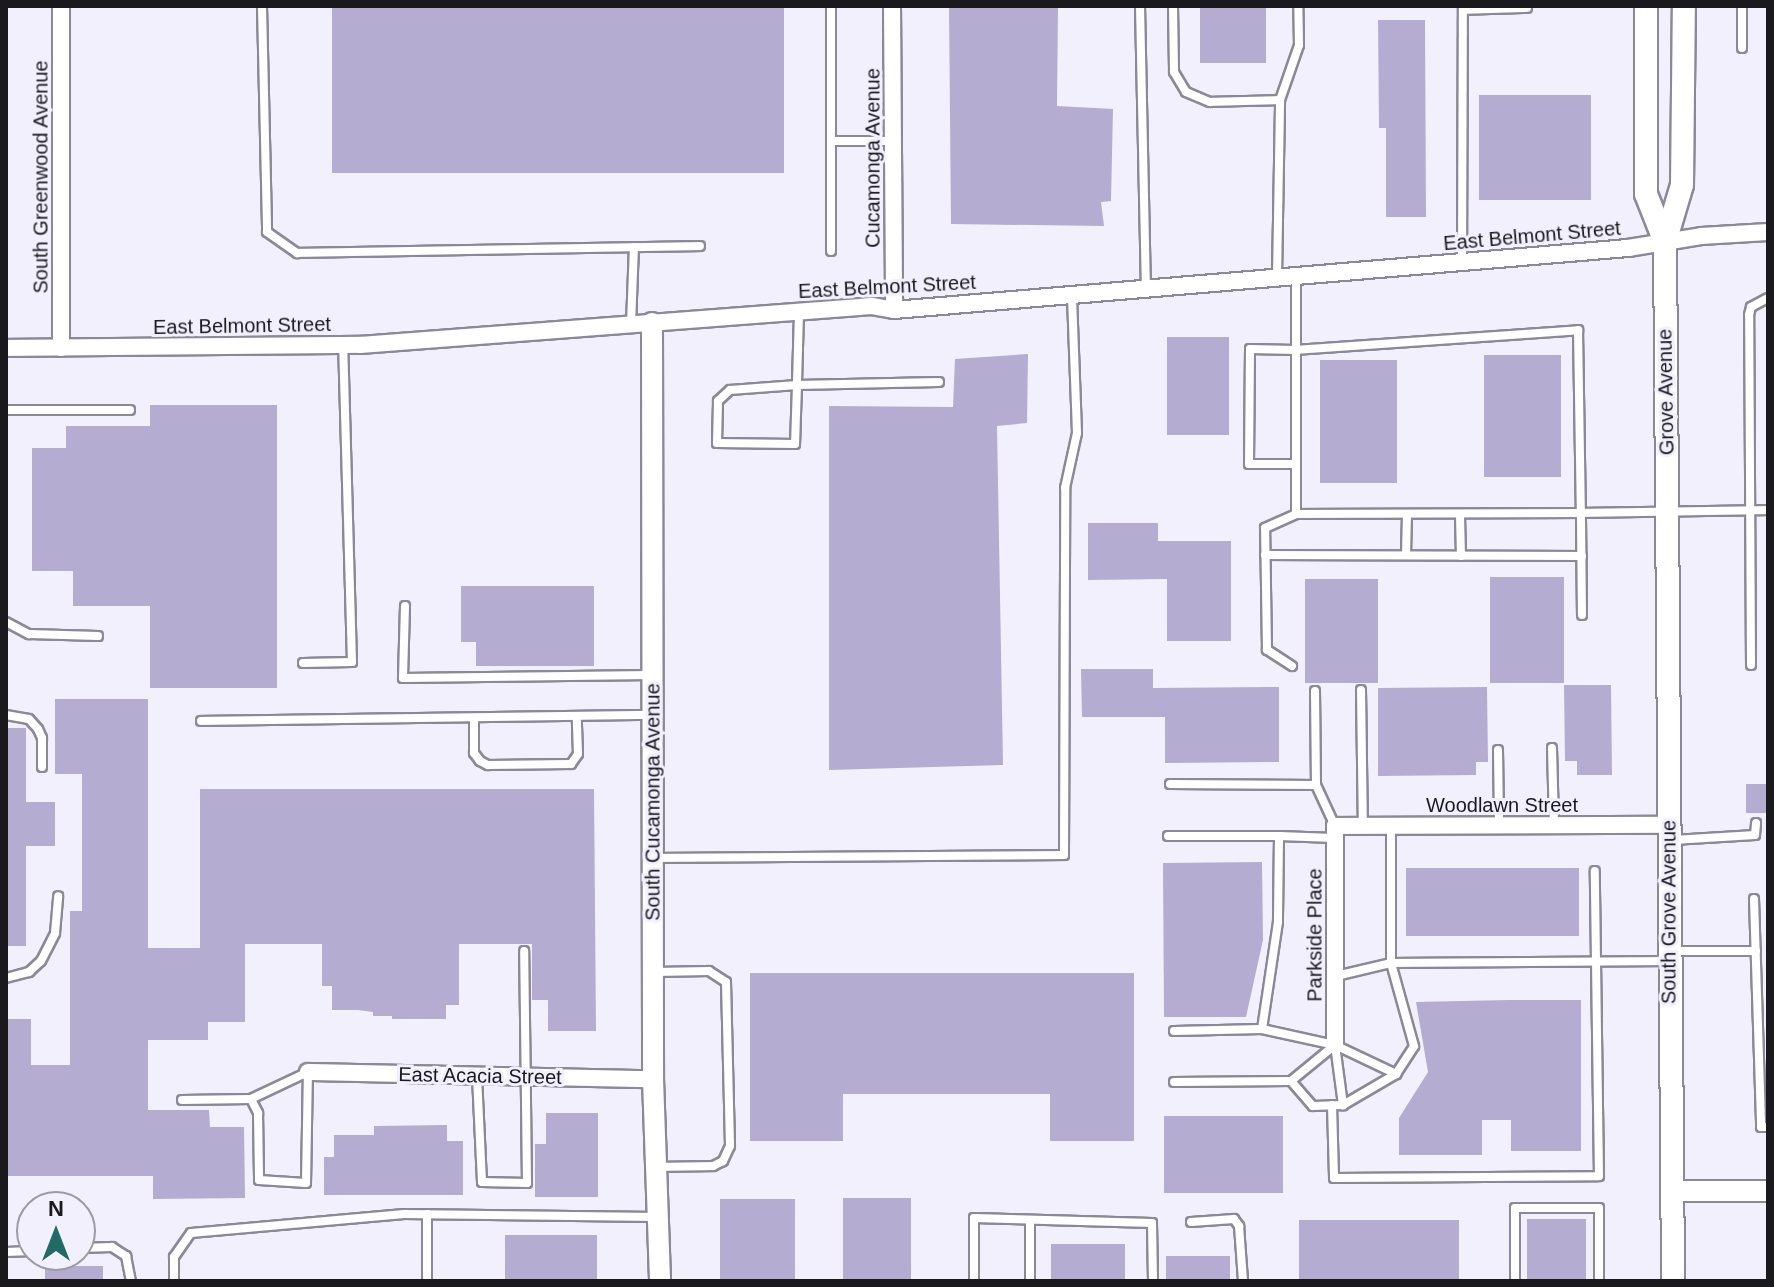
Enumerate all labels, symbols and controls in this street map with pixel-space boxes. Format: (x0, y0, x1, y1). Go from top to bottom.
street label: South Greenwood Avenue (29, 60, 53, 294)
street label: Cucamonga Avenue (861, 68, 885, 248)
street label: East Belmont Street (1442, 216, 1622, 256)
street label: East Belmont Street (798, 270, 976, 304)
street label: East Belmont Street (153, 312, 331, 340)
street label: Grove Avenue (1653, 328, 1679, 456)
street label: South Cucamonga Avenue (641, 683, 665, 921)
street label: Woodlawn Street (1426, 793, 1578, 817)
street label: South Grove Avenue (1657, 819, 1681, 1005)
street label: Parkside Place (1303, 868, 1327, 1002)
street label: East Acacia Street (398, 1063, 562, 1089)
north arrow (16, 1191, 96, 1271)
text: N (48, 1196, 64, 1221)

